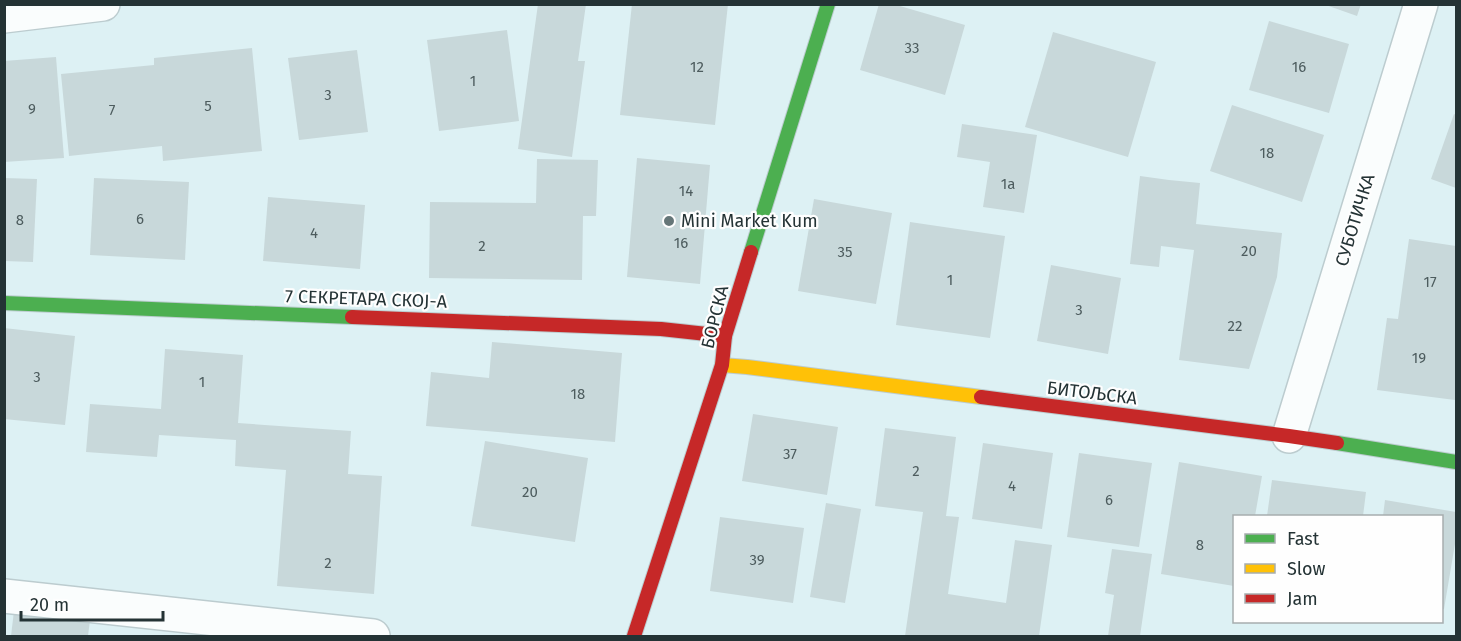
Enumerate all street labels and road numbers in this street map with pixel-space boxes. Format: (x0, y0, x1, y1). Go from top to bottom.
street label: СУБОТИЧКА (1331, 170, 1380, 269)
street label: БОРСКА (697, 282, 734, 351)
street label: 7 СЕКРЕТАРА СКОЈ-А (285, 285, 448, 313)
street label: БИТОЉСКА (1046, 377, 1139, 410)

